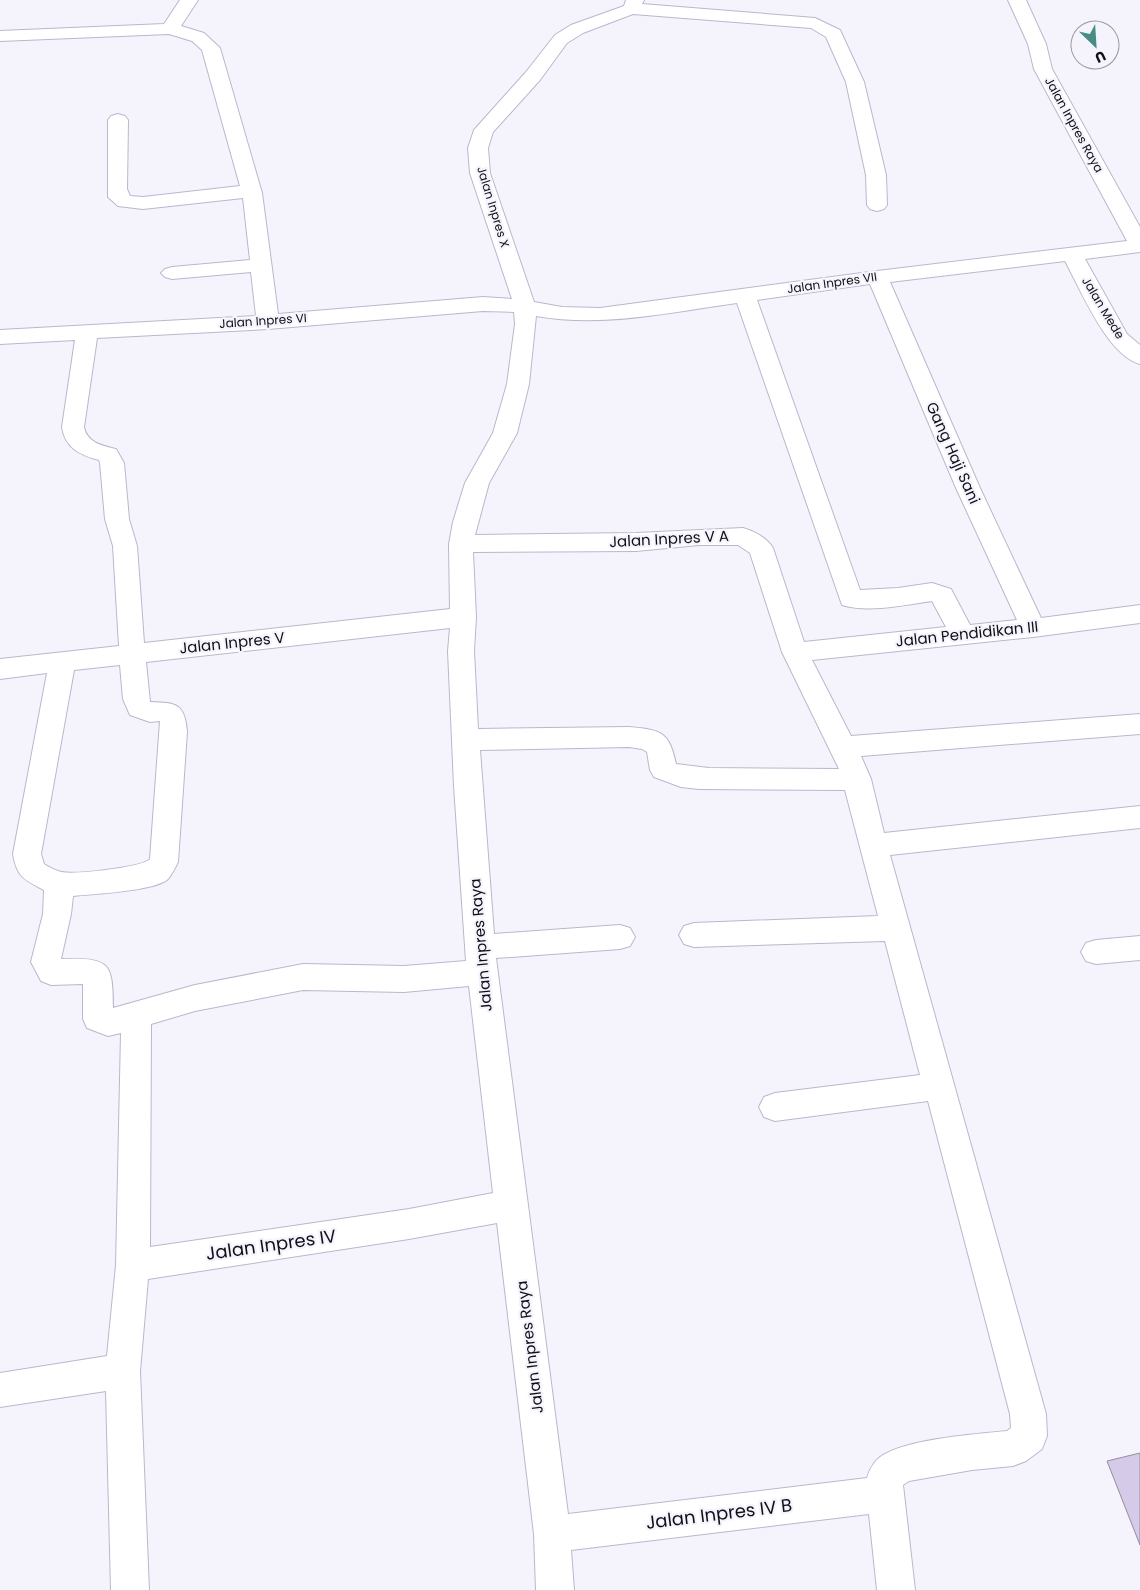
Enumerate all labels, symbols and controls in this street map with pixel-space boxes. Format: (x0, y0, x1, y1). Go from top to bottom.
north arrow (1070, 20, 1120, 70)
text: U (1092, 46, 1109, 68)
street label: Jalan Inpres Raya (1041, 74, 1108, 176)
street label: Jalan Inpres X (473, 164, 514, 250)
street label: Jalan Inpres VII (786, 268, 878, 297)
street label: Jalan Mede (1078, 273, 1129, 342)
street label: Jalan Inpres VI (219, 309, 307, 332)
street label: Gang Haji Sani (922, 398, 985, 507)
street label: Jalan Inpres V A (609, 525, 729, 552)
street label: Jalan Pendidikan III (895, 616, 1039, 651)
street label: Jalan Inpres V (178, 627, 286, 658)
street label: Jalan Inpres Raya (464, 878, 497, 1012)
street label: Jalan Inpres IV (204, 1223, 338, 1266)
street label: Jalan Inpres Raya (511, 1280, 548, 1415)
street label: Jalan Inpres IV B (644, 1492, 794, 1535)

